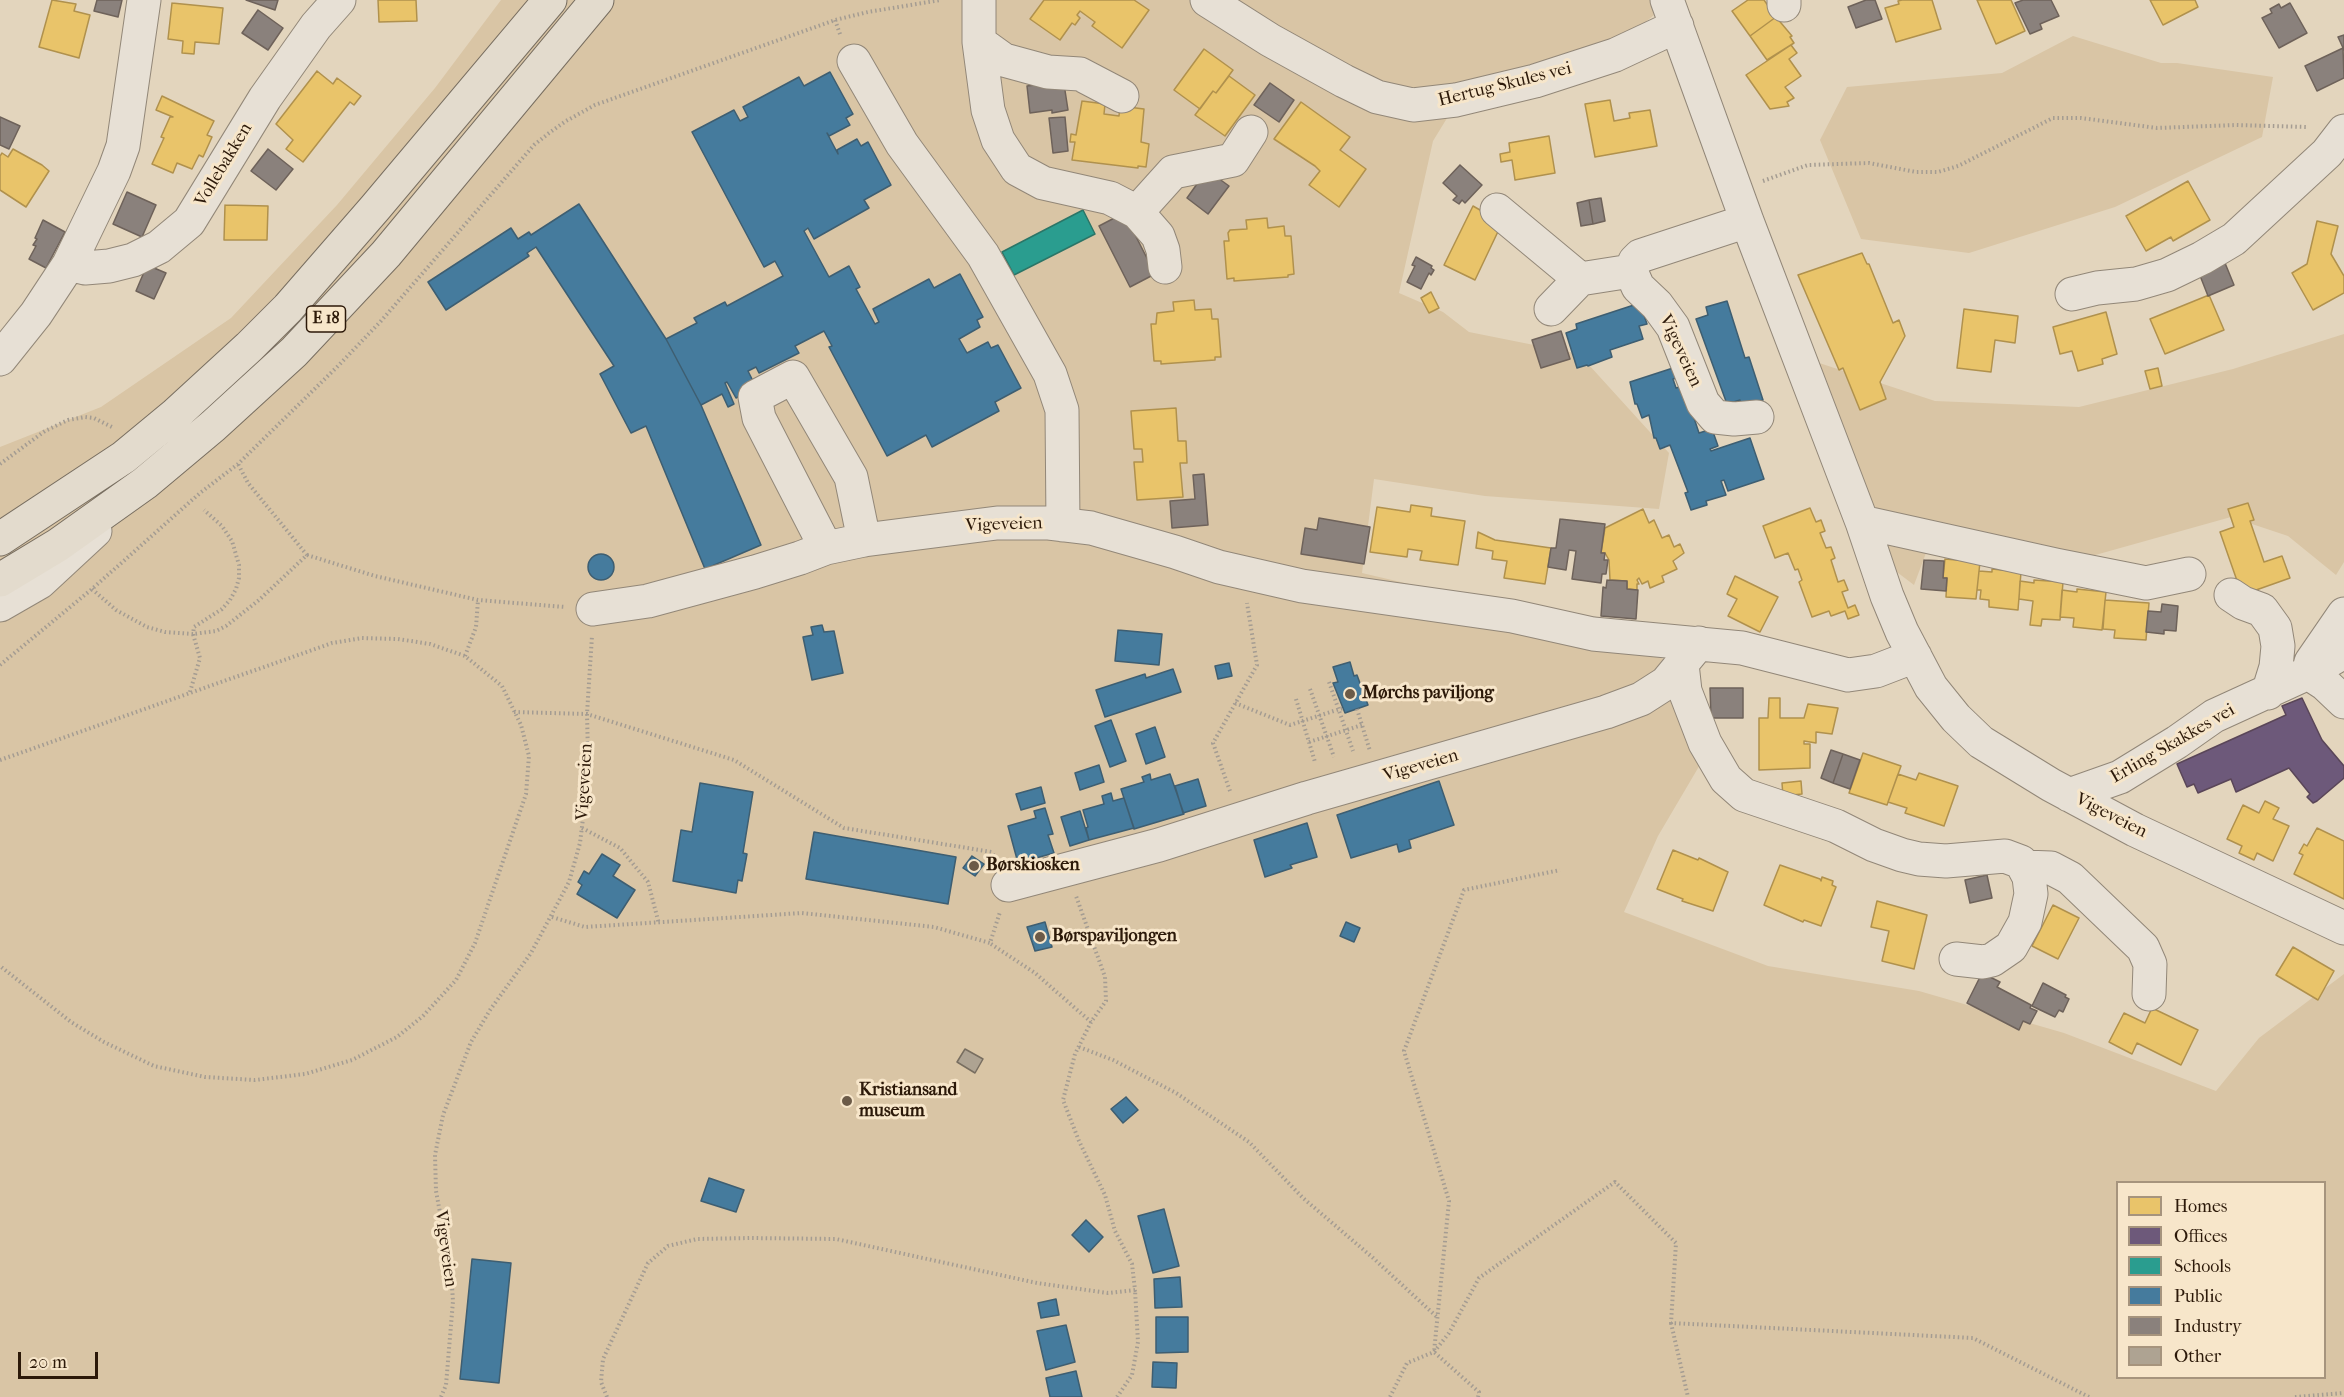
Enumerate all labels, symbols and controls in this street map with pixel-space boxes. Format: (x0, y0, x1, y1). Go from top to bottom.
street label: Hertug Skules vei (1436, 58, 1574, 112)
street label: Vollebakken (191, 119, 257, 211)
road number: E 18 (306, 306, 346, 332)
street label: Vigeveien (1654, 311, 1706, 391)
street label: Vigeveien (965, 513, 1043, 537)
place label: Mørchs paviljong (1362, 683, 1494, 705)
marker: Mørchs paviljong (1343, 687, 1357, 701)
street label: Erling Skakkes vei (2107, 700, 2239, 788)
street label: Vigeveien (572, 743, 598, 821)
street label: Vigeveien (1381, 745, 1461, 787)
street label: Vigeveien (2072, 789, 2150, 843)
place label: Børskiosken (986, 855, 1080, 877)
marker: Børskiosken (967, 859, 981, 873)
place label: Børspaviljongen (1052, 926, 1177, 948)
marker: Børspaviljongen (1033, 930, 1047, 944)
place label: Kristiansand museum (859, 1080, 957, 1122)
marker: Kristiansand museum (840, 1094, 854, 1108)
legend (2116, 1181, 2326, 1379)
text: Homes (2174, 1196, 2228, 1217)
street label: Vigeveien (429, 1209, 461, 1289)
text: Offices (2174, 1226, 2227, 1247)
text: Schools (2174, 1256, 2231, 1277)
text: Public (2174, 1286, 2222, 1307)
text: Industry (2174, 1316, 2242, 1337)
scale bar (21, 1340, 100, 1378)
text: Other (2174, 1346, 2221, 1367)
text: 20 m (29, 1352, 67, 1373)

